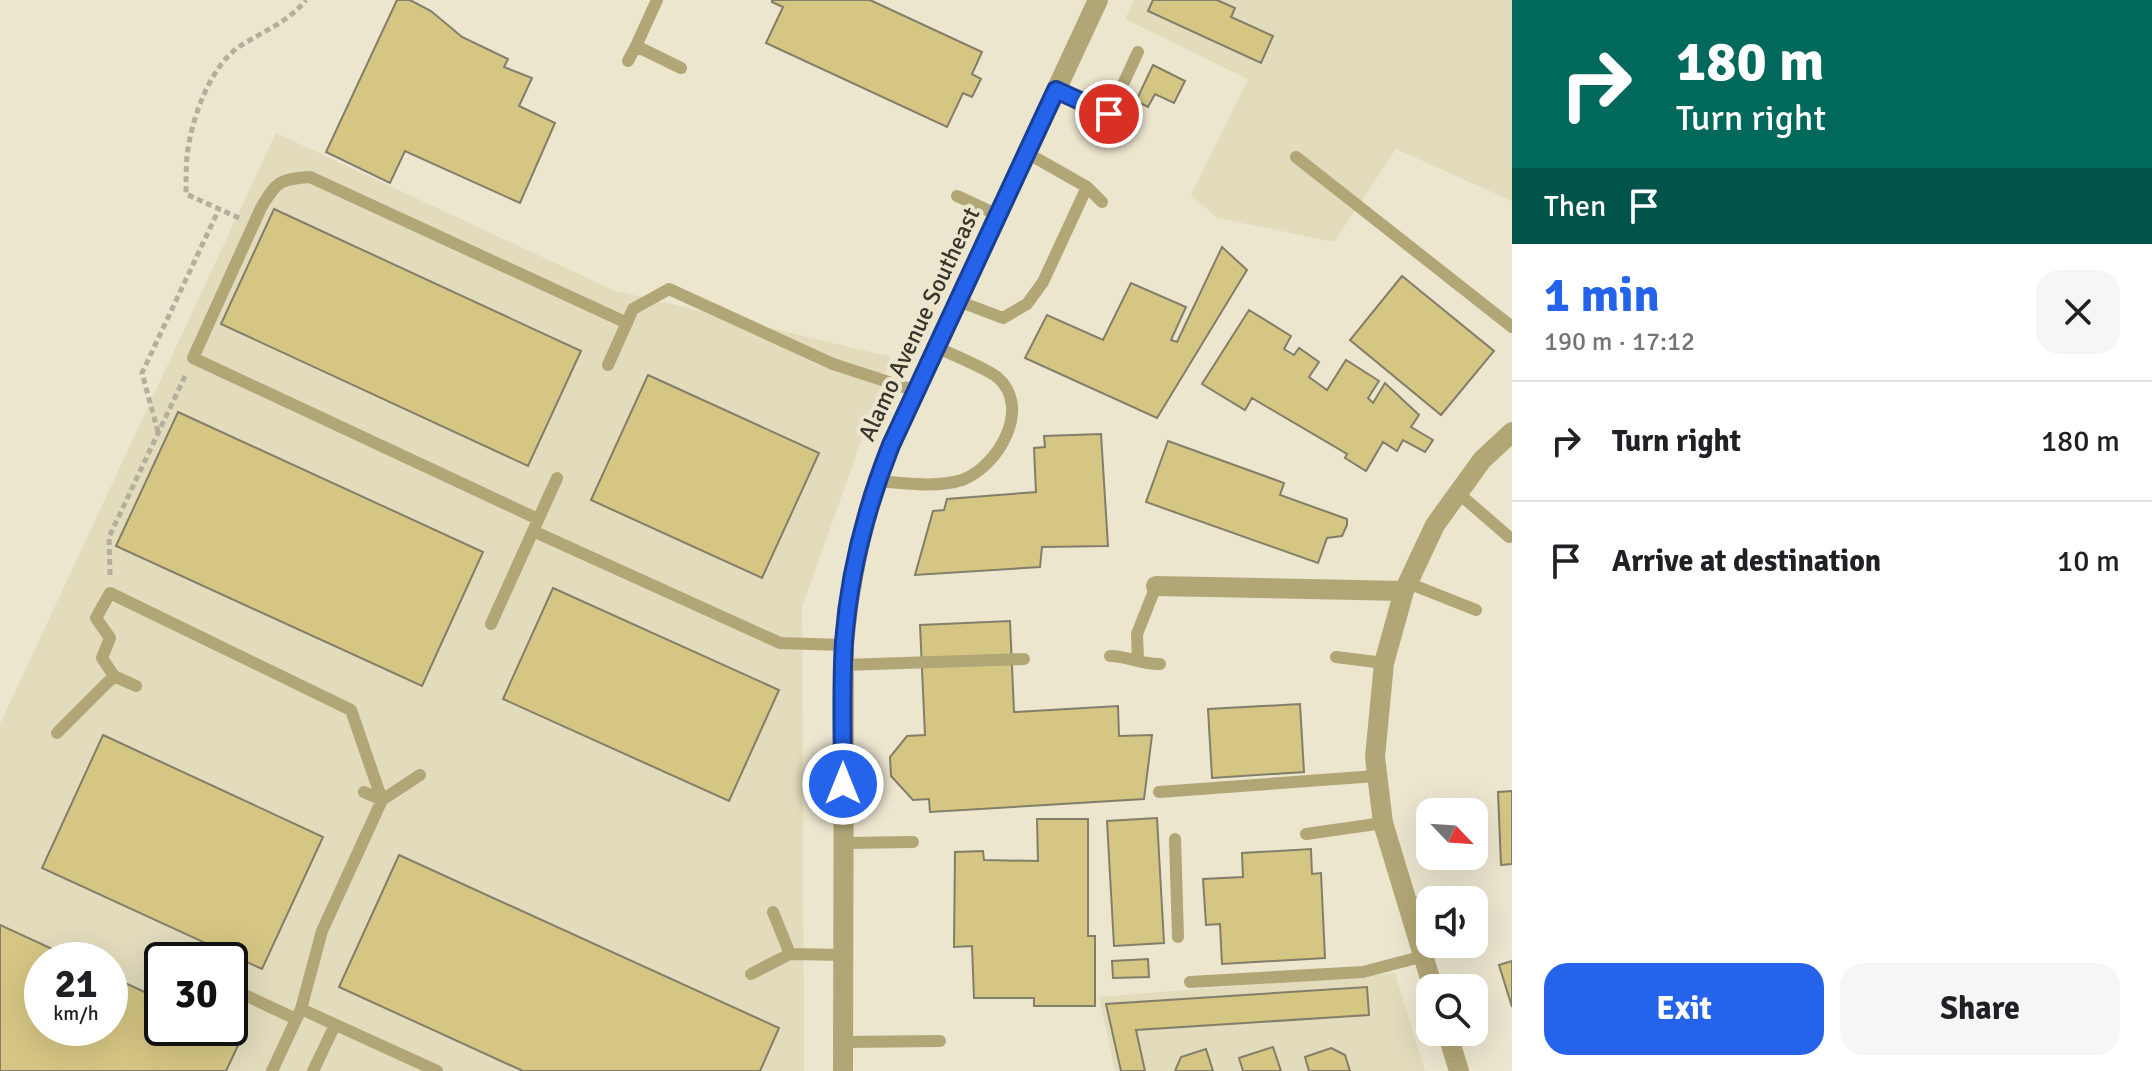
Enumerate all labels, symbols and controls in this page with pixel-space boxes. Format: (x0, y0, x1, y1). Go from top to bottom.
text: 180 m (1676, 27, 1824, 96)
icon: right (1544, 32, 1648, 136)
pin (1075, 80, 1143, 148)
icon: arrive (1087, 92, 1131, 136)
text: Turn right (1676, 96, 1826, 141)
icon: arrive (1622, 184, 1666, 228)
text: Then (1544, 188, 1606, 225)
street label: Alamo Avenue Southeast (852, 202, 986, 446)
text: 1 min (1544, 266, 1660, 325)
button: close (2036, 270, 2120, 354)
text: 190 m · 17:12 (1544, 326, 1695, 358)
icon: right (1544, 419, 1588, 463)
text: Turn right (1612, 423, 1741, 460)
text: 180 m (2041, 423, 2120, 460)
icon: arrive (1544, 539, 1588, 583)
text: Arrive at destination (1612, 543, 1881, 580)
text: 10 m (2057, 543, 2120, 580)
position arrow (801, 742, 885, 826)
north arrow (1416, 798, 1488, 870)
map controls (1416, 798, 1488, 1046)
button: sound (1416, 886, 1488, 958)
speed limit sign: 30 (144, 942, 248, 1046)
text: 21 (54, 959, 98, 1009)
button: Exit (1544, 963, 1824, 1055)
button: Share (1840, 963, 2120, 1055)
button: search (1416, 974, 1488, 1046)
text: km/h (53, 1001, 99, 1026)

